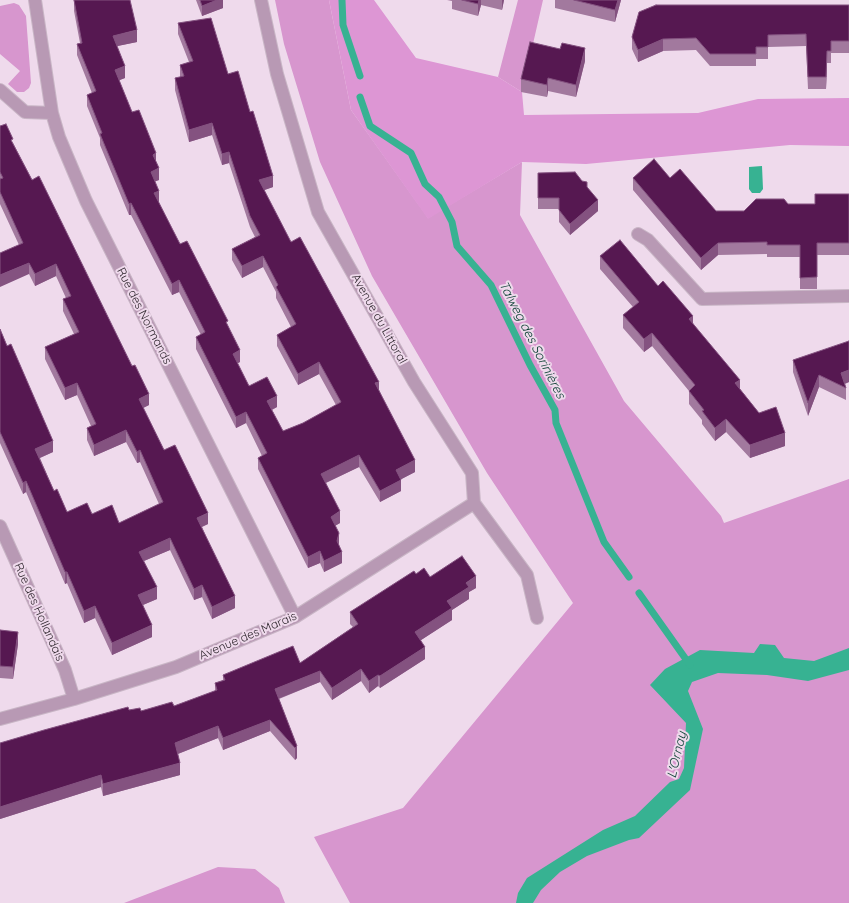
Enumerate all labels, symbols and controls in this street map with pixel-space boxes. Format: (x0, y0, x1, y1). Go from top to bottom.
street label: Rue des Normands (113, 265, 175, 367)
street label: Avenue du Littoral (348, 271, 410, 367)
water label: Talweg des Sorinières (496, 279, 568, 401)
street label: Rue des Hollandais (11, 561, 67, 663)
street label: Avenue des Marais (197, 609, 299, 663)
water label: L'Ornay (664, 730, 690, 780)

